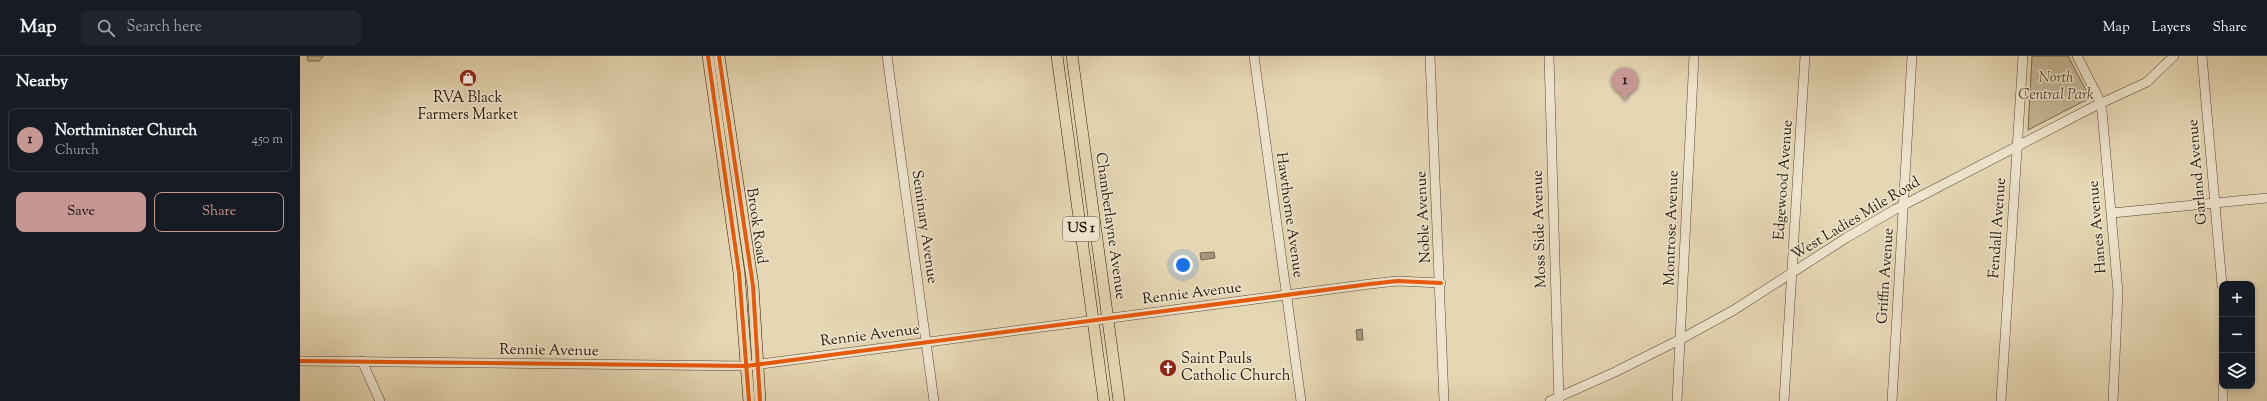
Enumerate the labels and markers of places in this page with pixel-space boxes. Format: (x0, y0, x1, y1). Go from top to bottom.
shop icon: RVA Black Farmers Market (458, 68, 478, 88)
pin: 1 (1612, 68, 1638, 101)
place label: RVA Black Farmers Market (418, 88, 518, 126)
place label: Saint Pauls Catholic Church (1181, 349, 1291, 387)
church icon: Saint Pauls Catholic Church (1158, 358, 1178, 378)

